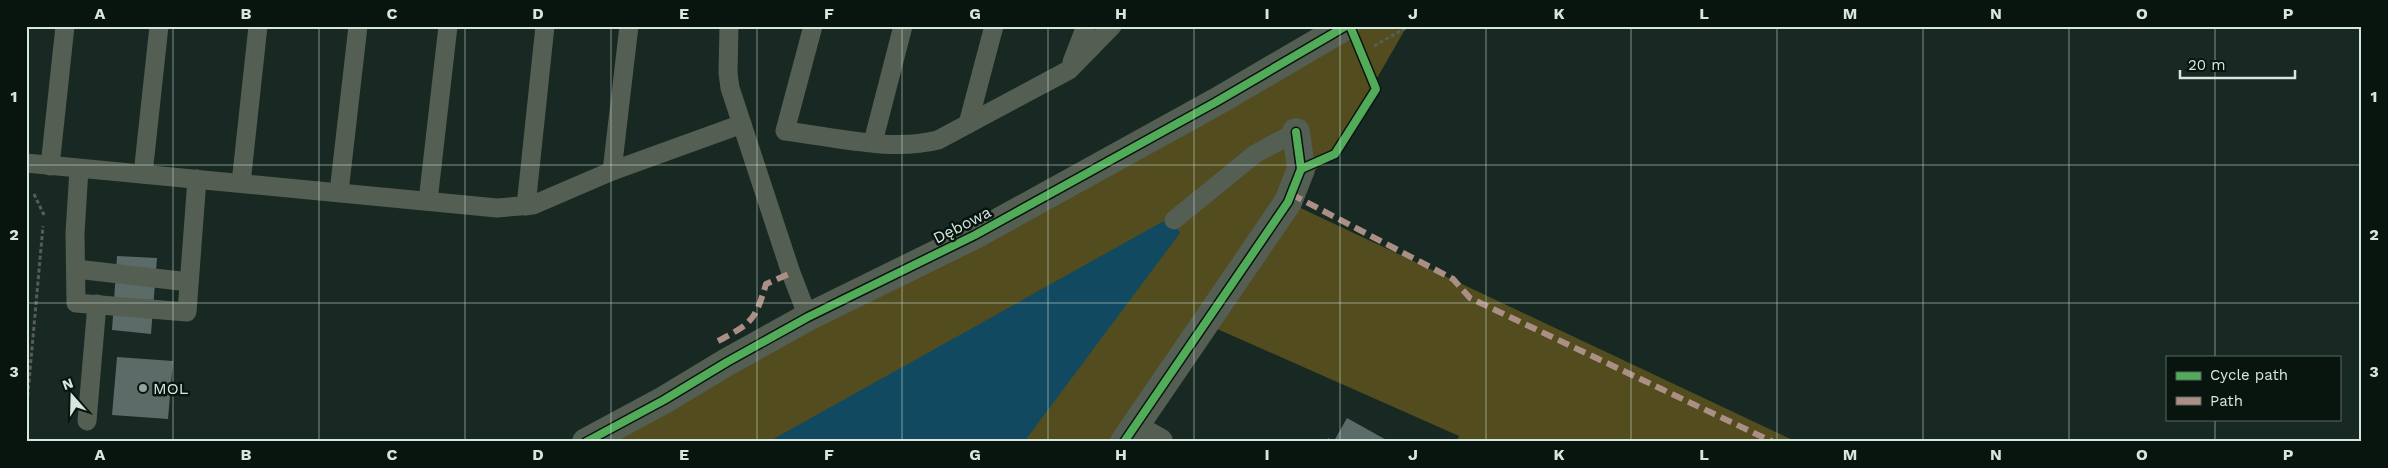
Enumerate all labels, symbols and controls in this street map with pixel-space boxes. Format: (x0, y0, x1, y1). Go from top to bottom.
text: A (95, 4, 106, 23)
text: B (241, 4, 252, 23)
text: C (387, 4, 398, 23)
text: D (532, 4, 544, 23)
text: E (679, 4, 689, 23)
text: F (824, 4, 834, 23)
text: G (969, 4, 981, 23)
text: H (1115, 4, 1127, 23)
text: I (1264, 4, 1270, 23)
text: J (1408, 4, 1418, 23)
text: K (1553, 4, 1565, 23)
text: L (1699, 4, 1709, 23)
text: M (1843, 4, 1857, 23)
text: N (1990, 4, 2002, 23)
text: O (2136, 4, 2148, 23)
text: P (2283, 4, 2294, 23)
scale bar (2180, 48, 2296, 80)
text: 20 m (2188, 56, 2226, 74)
text: 1 (11, 87, 17, 106)
text: 1 (2371, 87, 2377, 106)
street label: Dębowa (930, 202, 994, 248)
text: 2 (9, 225, 19, 244)
text: 2 (2369, 225, 2379, 244)
legend (2166, 356, 2340, 420)
text: 3 (9, 362, 19, 381)
text: 3 (2369, 362, 2379, 381)
text: Cycle path (2210, 366, 2288, 384)
north arrow (48, 370, 98, 420)
text: N (60, 374, 75, 393)
place label: MOL (153, 379, 189, 398)
marker: MOL (137, 382, 149, 394)
text: Path (2210, 392, 2243, 410)
text: A (95, 445, 106, 464)
text: B (241, 445, 252, 464)
text: C (387, 445, 398, 464)
text: D (532, 445, 544, 464)
text: E (679, 445, 689, 464)
text: F (824, 445, 834, 464)
text: G (969, 445, 981, 464)
text: H (1115, 445, 1127, 464)
text: I (1264, 445, 1270, 464)
text: J (1408, 445, 1418, 464)
text: K (1553, 445, 1565, 464)
text: L (1699, 445, 1709, 464)
text: M (1843, 445, 1857, 464)
text: N (1990, 445, 2002, 464)
text: O (2136, 445, 2148, 464)
text: P (2283, 445, 2294, 464)

